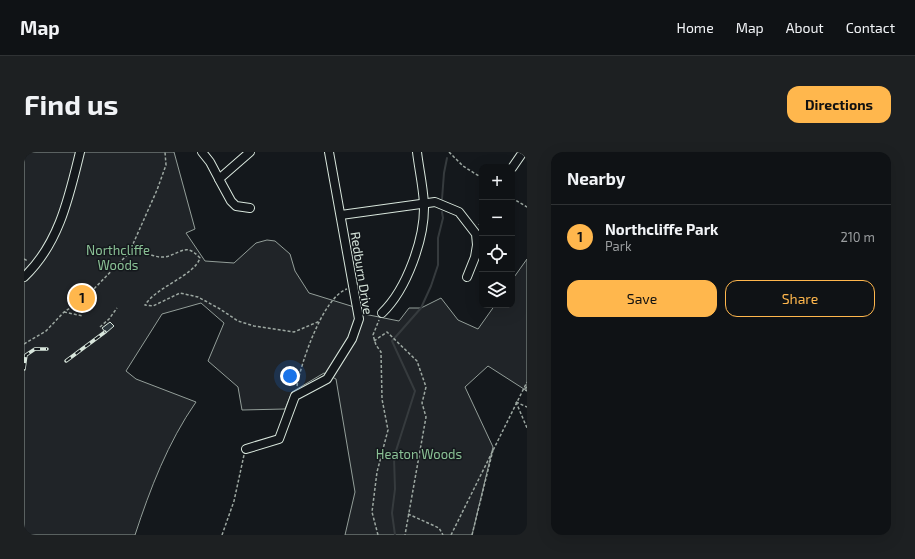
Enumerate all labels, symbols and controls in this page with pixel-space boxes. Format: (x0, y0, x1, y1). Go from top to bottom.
text: Map (20, 16, 60, 39)
text: Home (677, 19, 714, 36)
text: Map (736, 19, 764, 36)
text: About (786, 19, 824, 36)
text: Contact (846, 19, 895, 36)
button: Directions (787, 86, 891, 123)
text: Find us (24, 87, 118, 121)
map controls (479, 164, 515, 308)
button: + (479, 164, 515, 200)
text: Nearby (567, 168, 625, 188)
button: − (479, 200, 515, 236)
text: Northcliffe Park (605, 220, 718, 238)
text: 1 (577, 229, 583, 245)
text: 210 m (840, 229, 875, 245)
street label: Redburn Drive (348, 230, 376, 316)
button: locate (479, 236, 515, 272)
text: Park (605, 238, 632, 254)
park label: Northcliffe Woods (86, 242, 150, 273)
button: layers (479, 272, 515, 308)
button: Save (567, 280, 717, 317)
button: Share (725, 280, 875, 317)
pin: 1 (69, 283, 95, 313)
your location (280, 366, 300, 386)
park label: Heaton Woods (376, 446, 462, 462)

